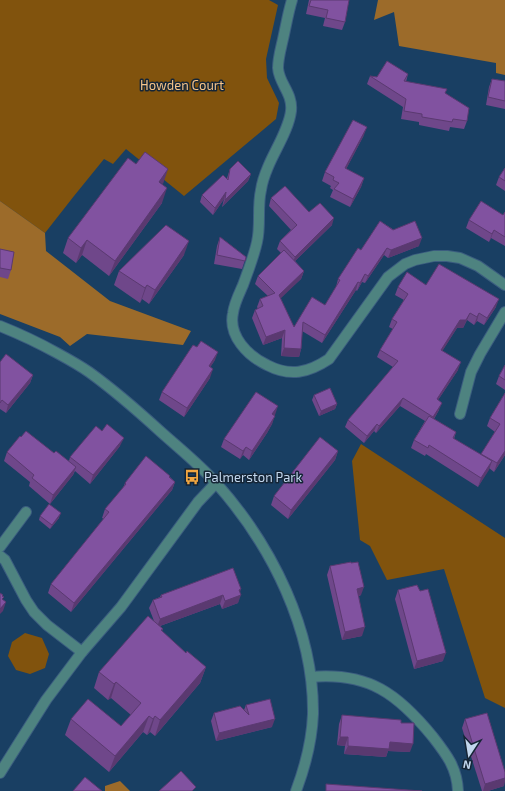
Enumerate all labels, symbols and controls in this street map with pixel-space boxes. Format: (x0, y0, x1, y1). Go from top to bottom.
park label: Howden Court (140, 77, 224, 93)
bus stop icon: Palmerston Park (183, 468, 201, 486)
place label: Palmerston Park (204, 469, 303, 485)
north arrow (449, 735, 489, 775)
text: N (462, 758, 472, 772)

